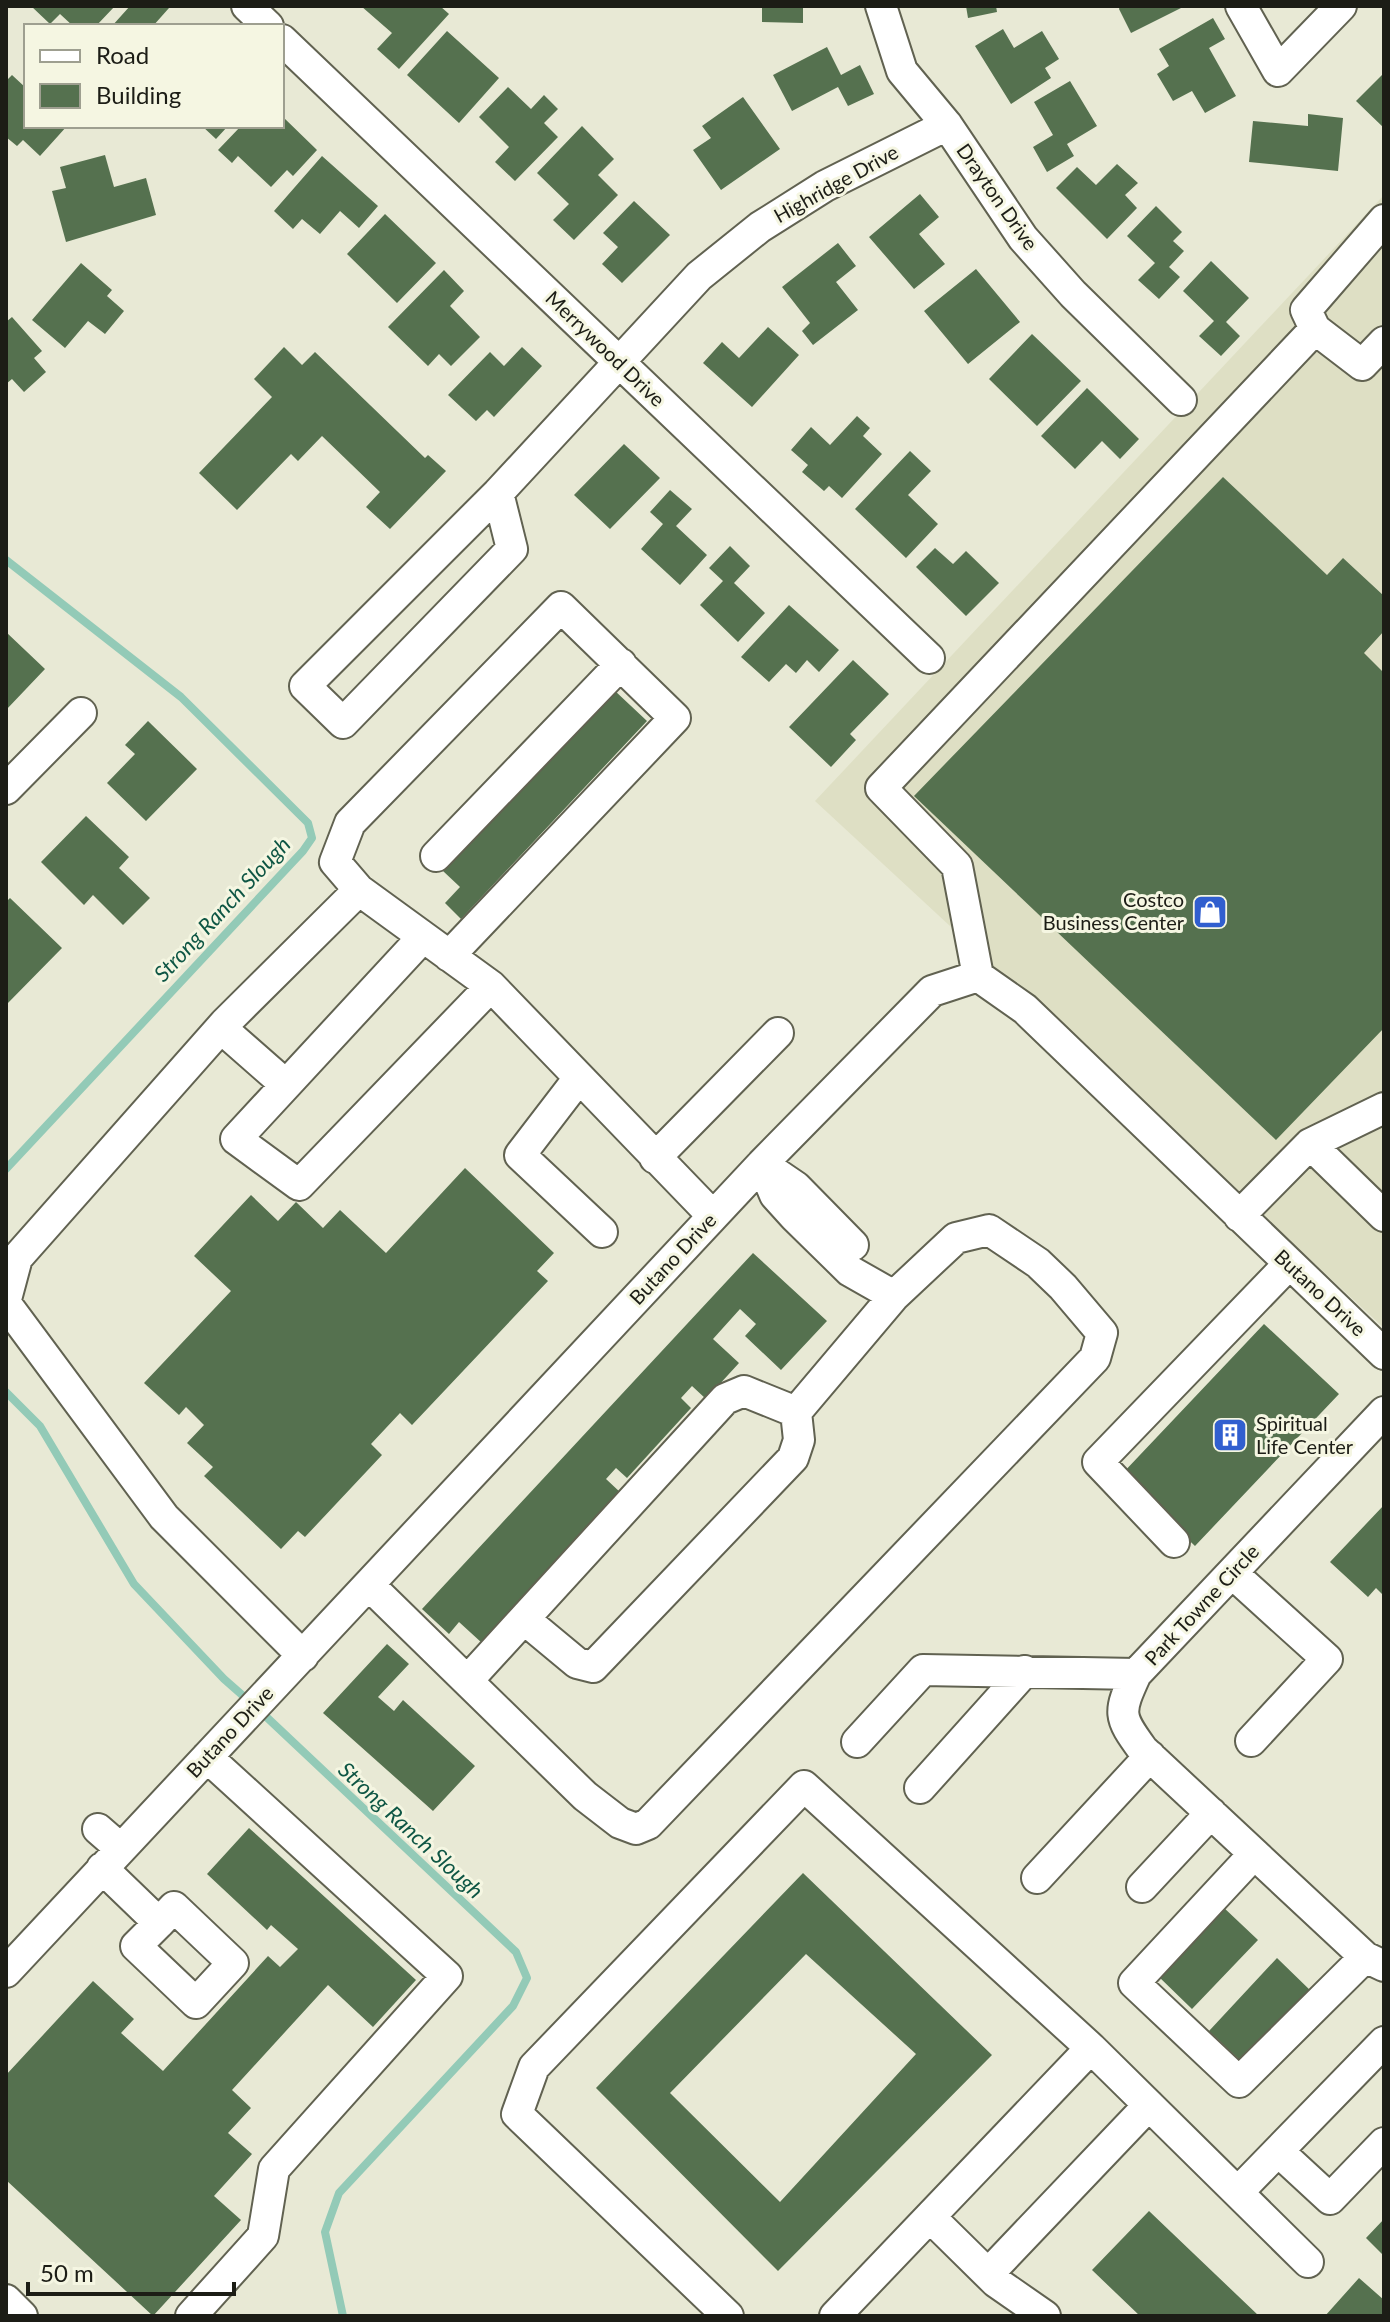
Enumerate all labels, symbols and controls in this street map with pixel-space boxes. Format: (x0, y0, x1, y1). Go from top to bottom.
legend (24, 24, 284, 128)
text: Road (96, 40, 149, 69)
text: Building (96, 80, 181, 109)
street label: Highridge Drive (769, 139, 902, 227)
street label: Drayton Drive (952, 139, 1043, 254)
street label: Merrywood Drive (541, 285, 670, 411)
water label: Strong Ranch Slough (148, 831, 296, 987)
place label: Costco Business Center (1043, 887, 1185, 934)
shop icon: Costco Business Center (1191, 893, 1229, 931)
street label: Butano Drive (624, 1208, 721, 1309)
street label: Butano Drive (1270, 1244, 1371, 1341)
place label: Spiritual Life Center (1256, 1411, 1354, 1458)
building icon: Spiritual Life Center (1211, 1416, 1249, 1454)
street label: Park Towne Circle (1139, 1539, 1263, 1670)
street label: Butano Drive (181, 1681, 278, 1782)
water label: Strong Ranch Slough (333, 1756, 489, 1904)
scale bar (28, 2246, 234, 2296)
text: 50 m (40, 2258, 94, 2287)

